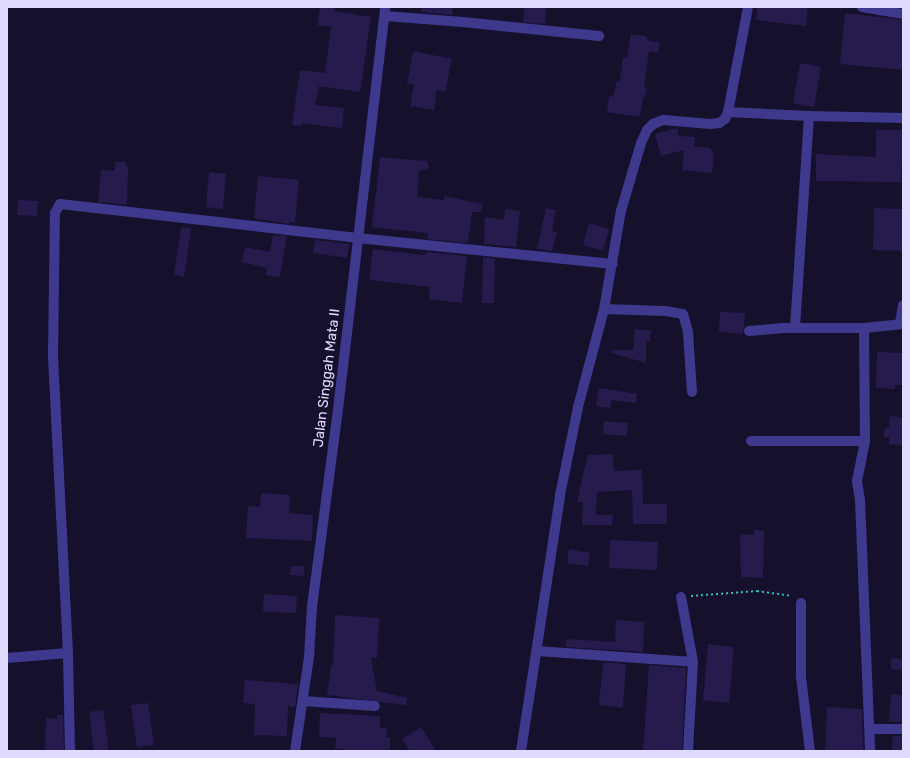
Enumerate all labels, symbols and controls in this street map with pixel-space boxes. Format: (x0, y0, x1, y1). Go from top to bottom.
street label: Jalan Singgah Mata II (310, 308, 344, 448)

